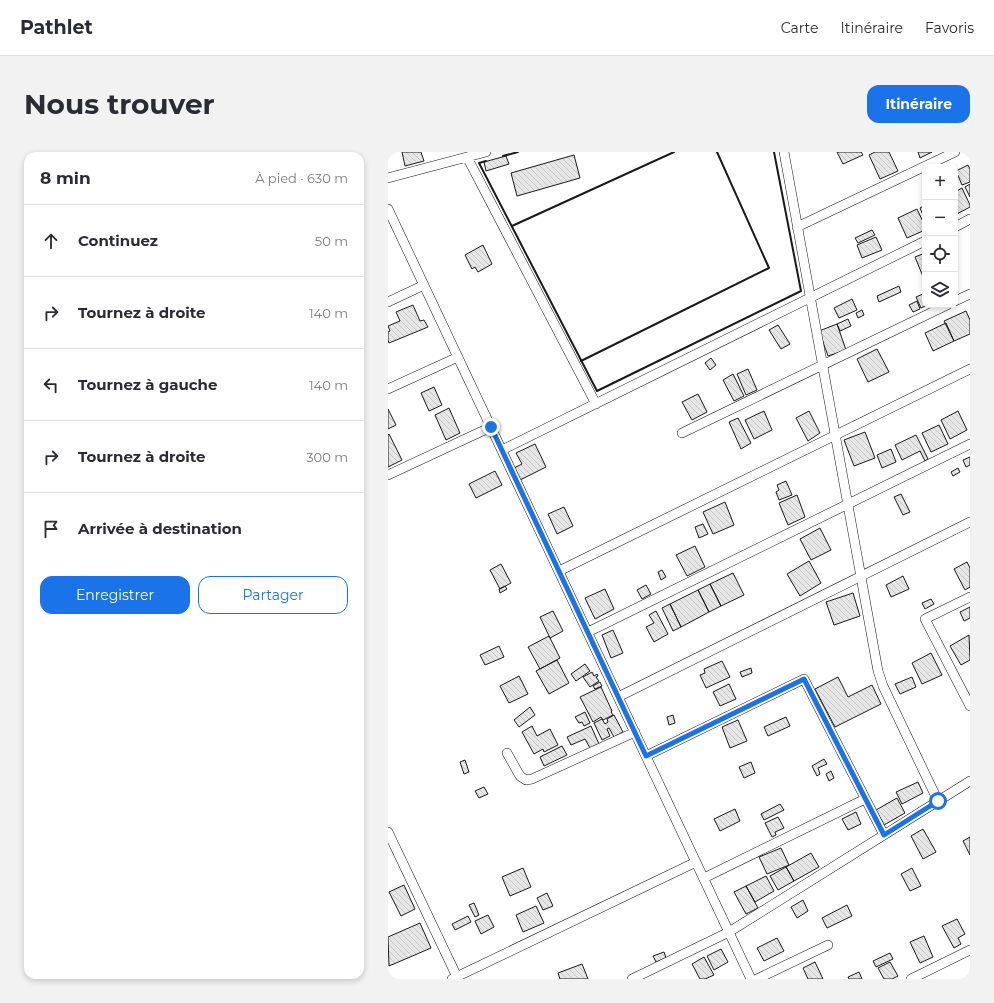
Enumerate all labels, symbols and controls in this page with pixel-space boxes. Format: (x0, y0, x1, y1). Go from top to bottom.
text: Pathlet (20, 16, 93, 39)
text: Carte (781, 19, 818, 37)
text: Itinéraire (840, 19, 903, 37)
text: Favoris (925, 19, 974, 37)
button: Itinéraire (867, 85, 970, 123)
text: Nous trouver (24, 87, 215, 121)
map controls (922, 164, 958, 308)
button: + (922, 164, 958, 200)
text: 8 min (40, 168, 91, 188)
text: À pied · 630 m (255, 170, 348, 186)
button: − (922, 200, 958, 236)
icon: ahead (40, 230, 62, 252)
text: Continuez (78, 231, 158, 250)
text: 50 m (315, 233, 348, 249)
button: locate (922, 236, 958, 272)
button: layers (922, 272, 958, 308)
icon: right (40, 302, 62, 324)
text: Tournez à droite (78, 303, 206, 322)
text: 140 m (309, 305, 348, 321)
icon: left (40, 374, 62, 396)
text: Tournez à gauche (78, 375, 217, 394)
text: 140 m (309, 377, 348, 393)
route end (482, 418, 500, 436)
icon: right (40, 446, 62, 468)
text: Tournez à droite (78, 447, 206, 466)
text: 300 m (306, 449, 348, 465)
icon: arrive (40, 518, 62, 540)
text: Arrivée à destination (78, 519, 242, 538)
button: Enregistrer (40, 576, 190, 614)
button: Partager (198, 576, 348, 614)
route start (929, 792, 947, 810)

